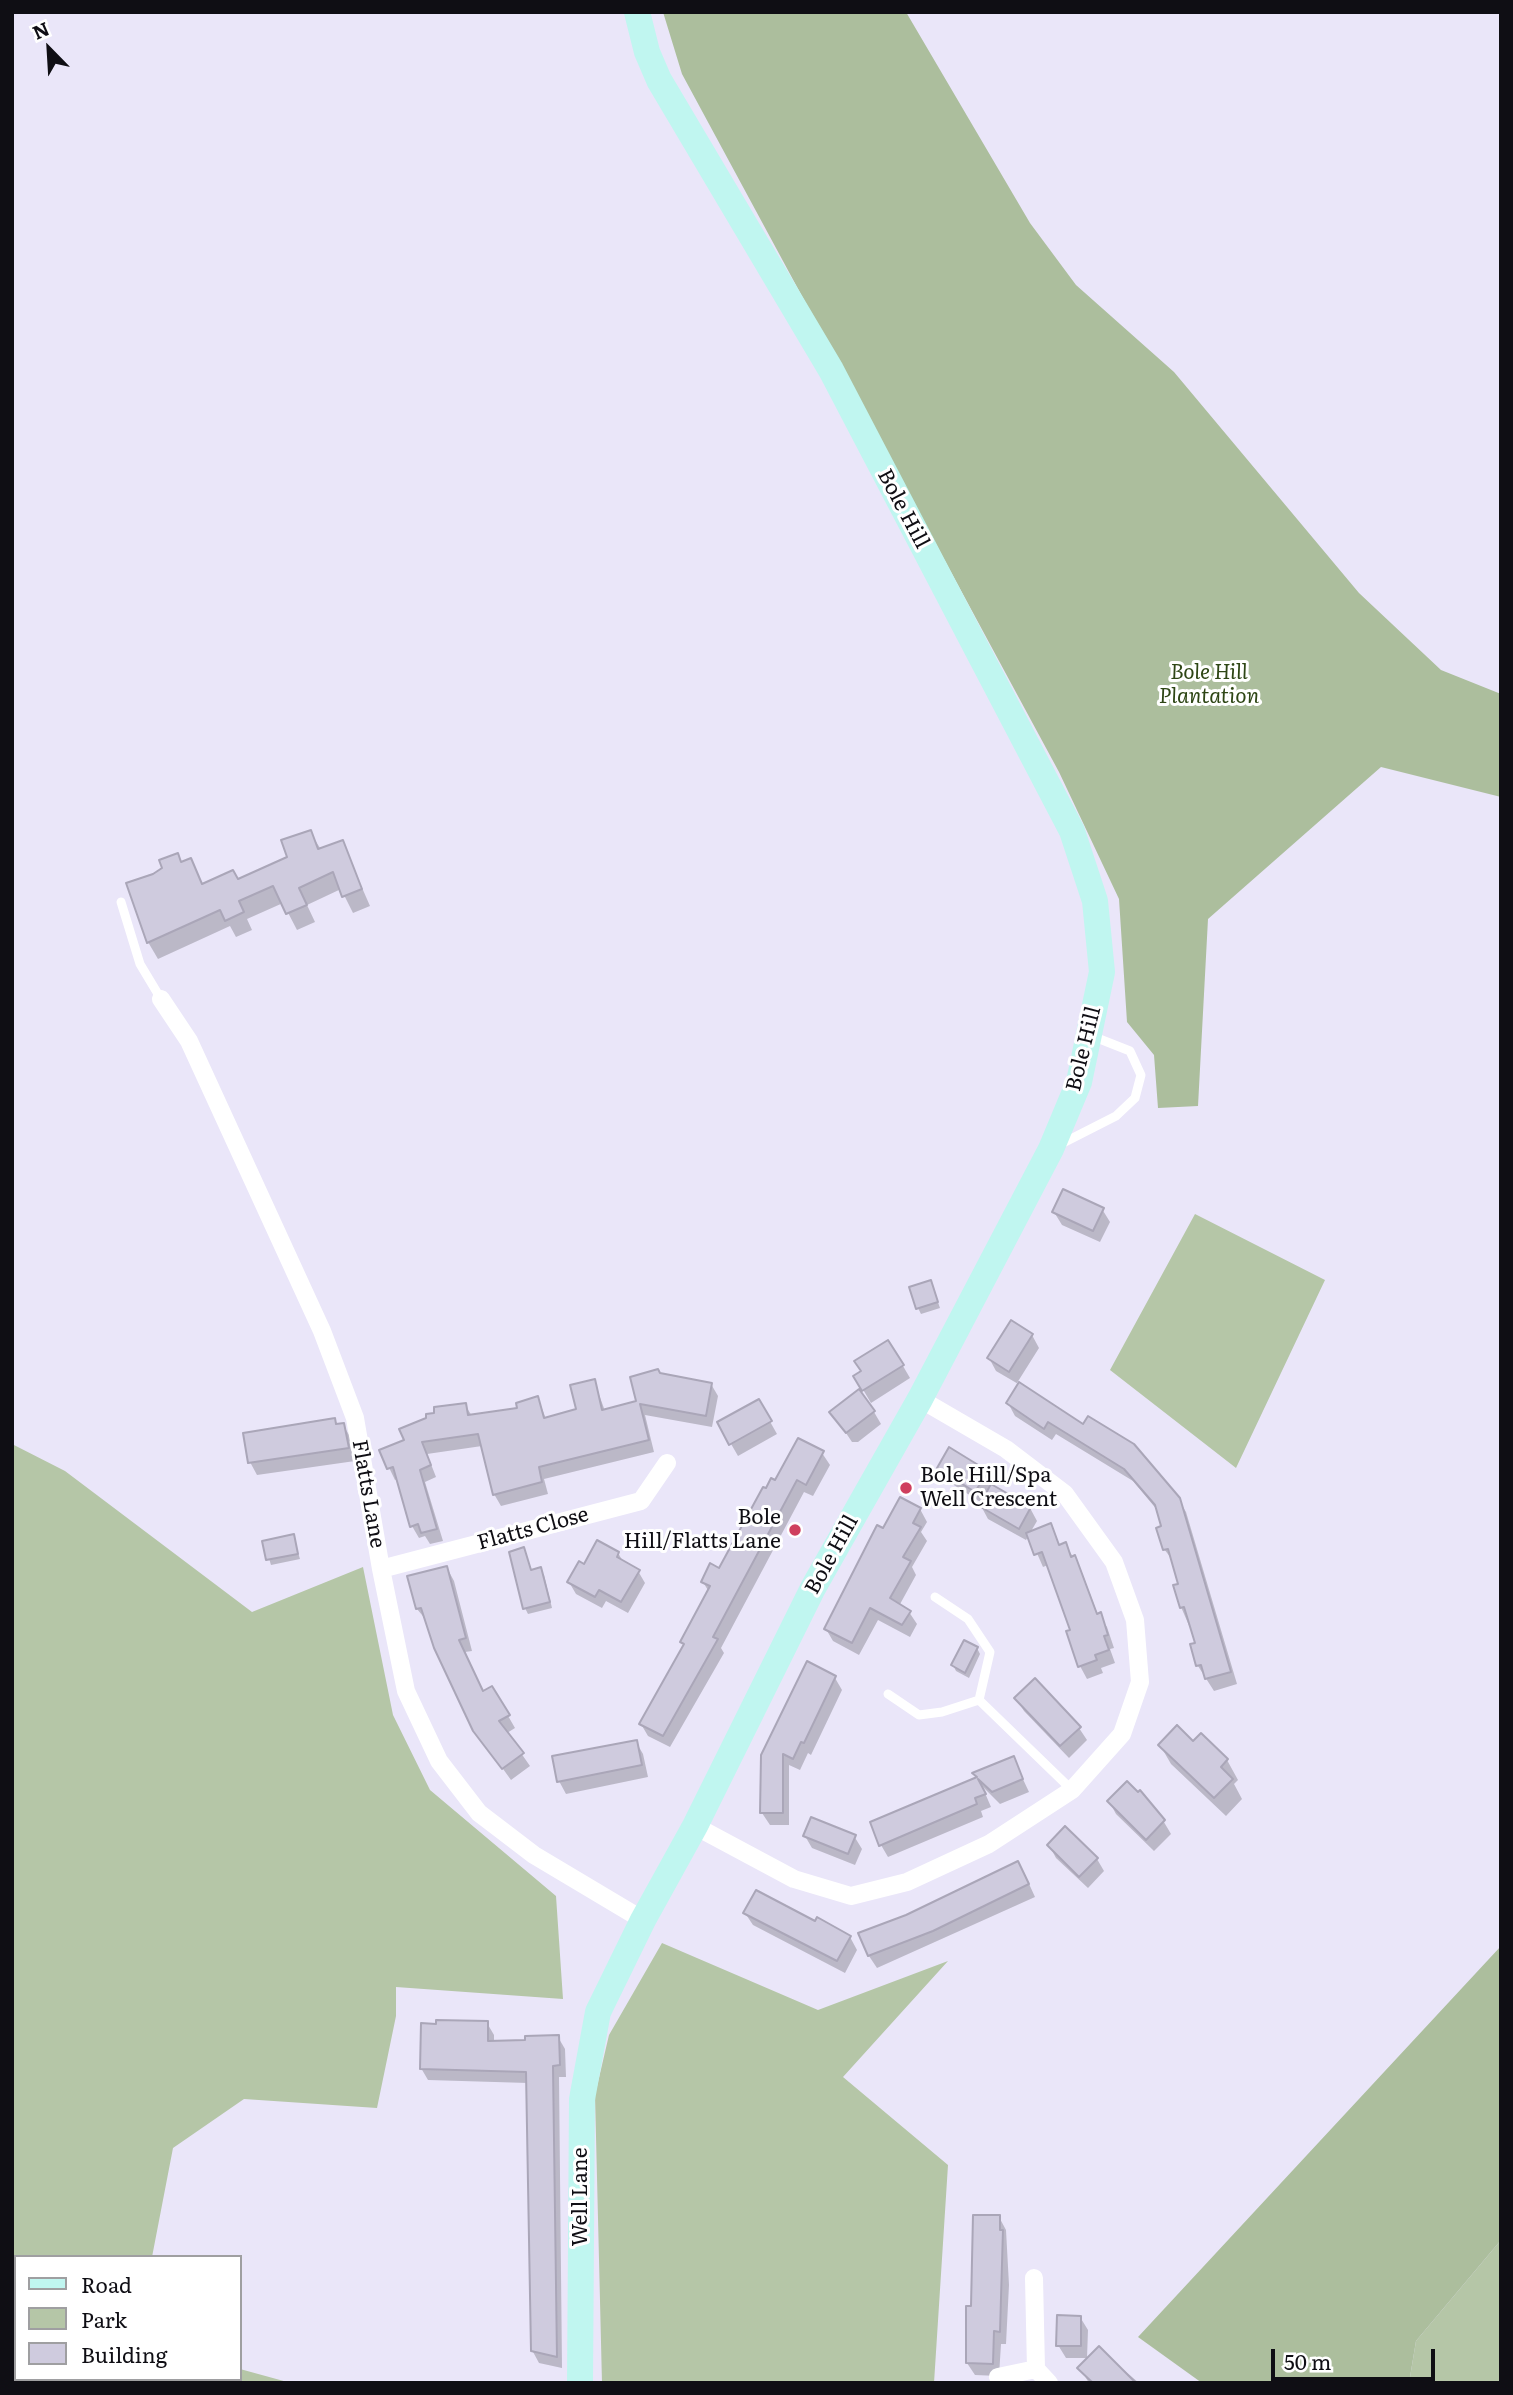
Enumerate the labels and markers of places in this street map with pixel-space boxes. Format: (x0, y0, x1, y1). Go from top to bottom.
place label: Bole Hill/Spa Well Crescent (920, 1463, 1057, 1513)
marker: Bole Hill/Spa Well Crescent (898, 1480, 914, 1496)
place label: Bole Hill/Flatts Lane (624, 1505, 781, 1555)
marker: Bole Hill/Flatts Lane (787, 1522, 803, 1538)

